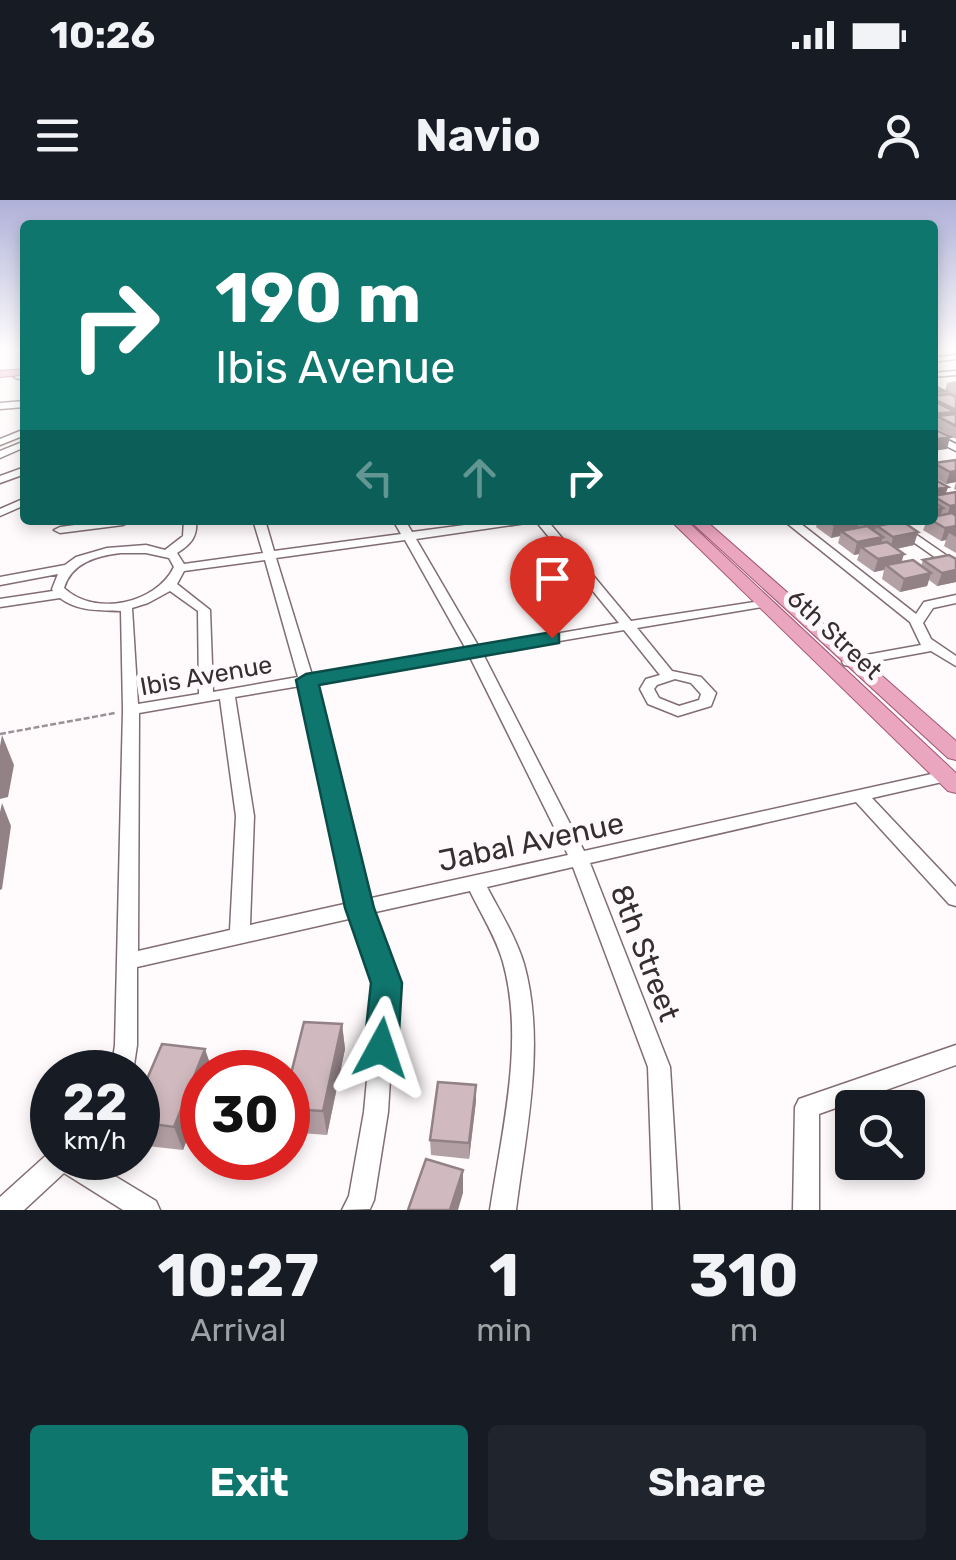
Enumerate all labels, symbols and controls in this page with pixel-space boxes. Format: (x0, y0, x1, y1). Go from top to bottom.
text: 10:26 (50, 12, 155, 58)
icon: menu (30, 108, 85, 163)
icon: person (871, 108, 926, 163)
text: Navio (415, 109, 541, 162)
text: 190 m (215, 257, 421, 340)
icon: right (50, 260, 180, 390)
text: Ibis Avenue (215, 341, 455, 394)
icon: left (347, 450, 402, 505)
icon: ahead (452, 450, 507, 505)
icon: right (557, 450, 612, 505)
pin (510, 536, 595, 639)
icon: arrive (525, 551, 580, 606)
street label: 6th Street (781, 583, 888, 686)
street label: Ibis Avenue (138, 650, 274, 701)
street label: Jabal Avenue (435, 805, 627, 879)
street label: 8th Street (603, 880, 688, 1027)
position arrow (329, 996, 433, 1100)
speed limit sign: 30 (180, 1050, 310, 1180)
text: 22 (63, 1073, 128, 1133)
map controls (835, 1090, 925, 1180)
button: search (835, 1090, 925, 1180)
text: km/h (64, 1126, 126, 1155)
text: 10:27 (157, 1240, 319, 1311)
text: 1 (489, 1240, 519, 1311)
text: 310 (689, 1240, 799, 1311)
text: Arrival (190, 1311, 286, 1349)
text: min (476, 1311, 532, 1349)
text: m (730, 1311, 758, 1349)
button: Exit (30, 1425, 468, 1540)
button: Share (488, 1425, 926, 1540)

